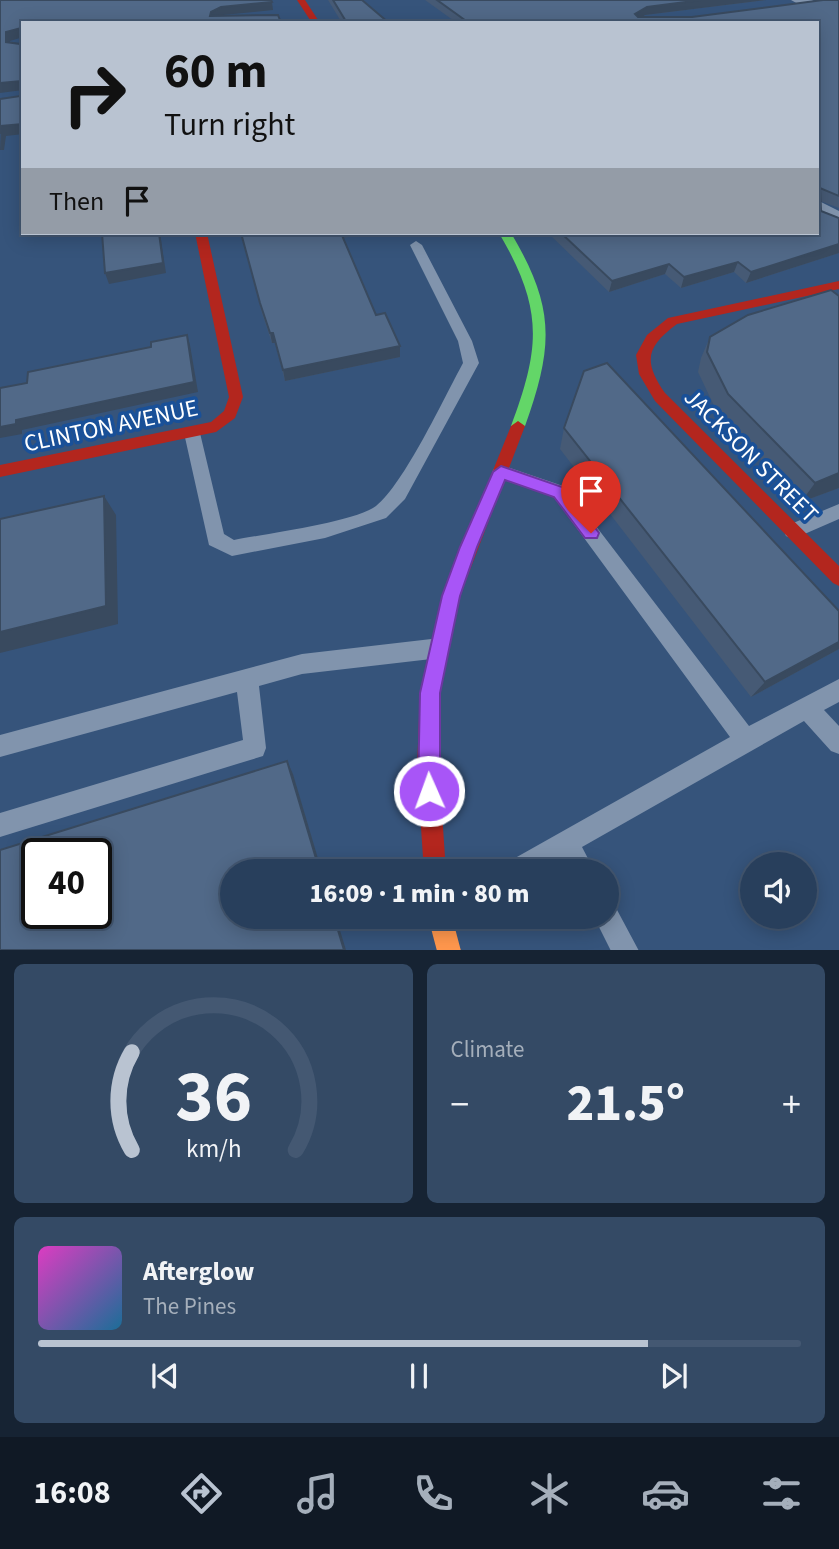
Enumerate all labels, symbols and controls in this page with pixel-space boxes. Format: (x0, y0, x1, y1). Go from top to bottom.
text: 60 m (164, 37, 268, 107)
icon: right (49, 49, 140, 140)
text: Turn right (164, 102, 295, 148)
icon: arrive (118, 182, 156, 220)
text: Then (49, 183, 104, 220)
street label: JACKSON STREET (676, 381, 826, 531)
street label: CLINTON AVENUE (21, 390, 201, 462)
pin (561, 461, 621, 533)
icon: arrive (572, 472, 610, 510)
position arrow (392, 754, 466, 828)
speed limit sign: 40 (21, 838, 112, 929)
map controls (740, 852, 817, 929)
button: sound (740, 852, 817, 929)
text: 16:09 · 1 min · 80 m (310, 875, 529, 912)
text: Climate (451, 1033, 524, 1066)
text: 36 (175, 1045, 252, 1149)
text: 21.5° (566, 1067, 685, 1141)
text: − (451, 1078, 469, 1132)
text: + (782, 1078, 801, 1132)
text: km/h (186, 1130, 241, 1166)
text: Afterglow (143, 1253, 254, 1290)
text: The Pines (143, 1290, 236, 1323)
icon: previous (146, 1357, 184, 1395)
icon: pause (400, 1357, 438, 1395)
icon: next (655, 1357, 693, 1395)
icon: directions (177, 1469, 226, 1518)
icon: music (293, 1469, 342, 1518)
icon: phone (409, 1469, 458, 1518)
icon: climate (525, 1469, 574, 1518)
icon: car (641, 1469, 690, 1518)
icon: filters (757, 1469, 806, 1518)
text: 16:08 (33, 1470, 111, 1516)

